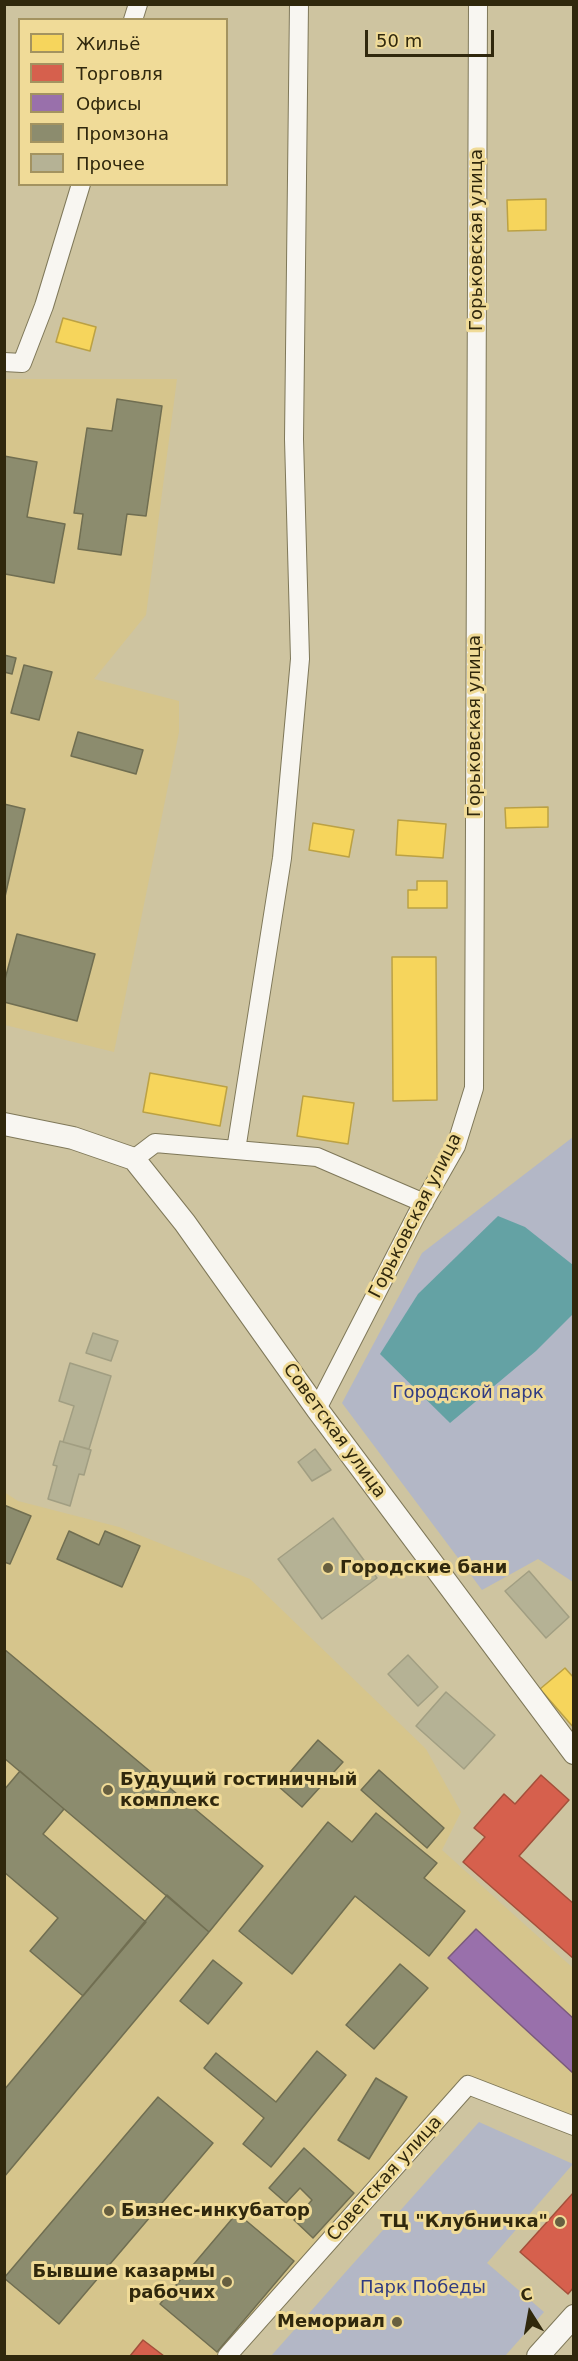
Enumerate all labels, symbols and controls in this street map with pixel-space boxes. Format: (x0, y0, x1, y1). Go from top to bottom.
legend (18, 18, 228, 186)
scale bar (368, 18, 497, 56)
text: 50 m (376, 30, 422, 51)
text: Жильё (76, 33, 140, 54)
text: Торговля (76, 63, 163, 84)
text: Офисы (76, 93, 141, 114)
text: Промзона (76, 123, 169, 144)
street label: Горьковская улица (466, 149, 488, 331)
text: Прочее (76, 153, 145, 174)
street label: Горьковская улица (464, 635, 486, 817)
street label: Горьковская улица (365, 1130, 467, 1302)
street label: Советская улица (278, 1359, 390, 1503)
park label: Городской парк (392, 1382, 544, 1404)
place label: Городские бани (340, 1557, 507, 1579)
marker: Городские бани (321, 1561, 335, 1575)
place label: Будущий гостиничный комплекс (120, 1769, 357, 1812)
marker: Будущий гостиничный комплекс (101, 1783, 115, 1797)
street label: Советская улица (323, 2112, 447, 2246)
place label: Бизнес-инкубатор (121, 2200, 310, 2222)
marker: Бизнес-инкубатор (102, 2204, 116, 2218)
place label: ТЦ "Клубничка" (380, 2211, 548, 2233)
marker: ТЦ "Клубничка" (553, 2215, 567, 2229)
place label: Бывшие казармы рабочих (33, 2261, 215, 2304)
marker: Бывшие казармы рабочих (220, 2275, 234, 2289)
park label: Парк Победы (360, 2277, 486, 2299)
north arrow (500, 2283, 560, 2343)
text: С (519, 2284, 534, 2305)
place label: Мемориал (277, 2311, 385, 2333)
marker: Мемориал (390, 2315, 404, 2329)

